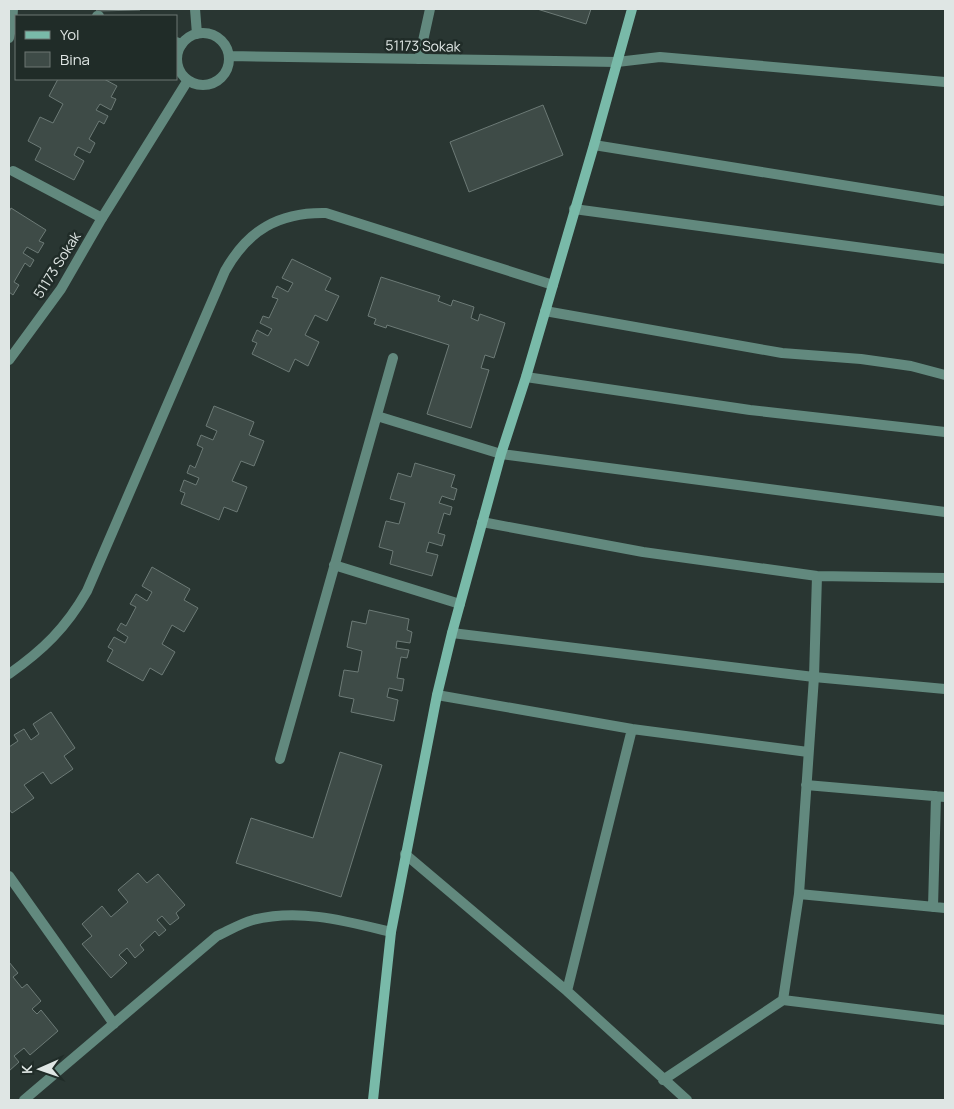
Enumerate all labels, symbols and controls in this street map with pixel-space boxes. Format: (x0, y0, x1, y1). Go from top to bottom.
legend (15, 15, 178, 80)
text: Yol (60, 24, 80, 45)
street label: 51173 Sokak (385, 35, 462, 56)
text: Bina (60, 49, 90, 70)
street label: 51173 Sokak (29, 227, 85, 302)
north arrow (15, 1044, 65, 1094)
text: K (17, 1064, 36, 1074)

